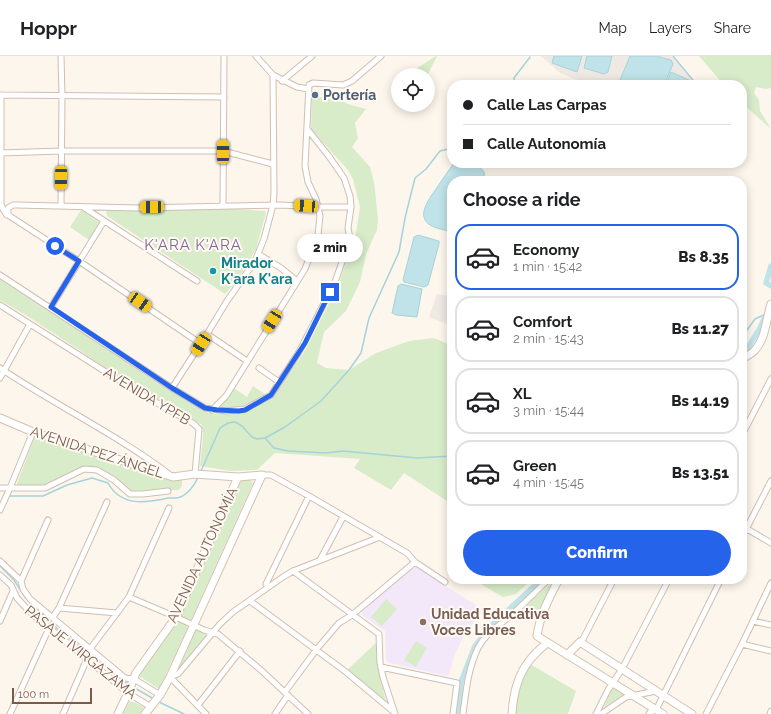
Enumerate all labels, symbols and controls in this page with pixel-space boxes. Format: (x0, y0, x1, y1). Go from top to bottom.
text: Hoppr (20, 17, 77, 39)
text: Map (599, 20, 627, 36)
text: Layers (649, 20, 692, 36)
text: Share (714, 20, 751, 36)
map controls (391, 68, 435, 112)
button: locate (391, 68, 435, 112)
place label: Portería (323, 87, 376, 103)
marker: Portería (310, 90, 320, 100)
text: Calle Las Carpas (487, 96, 607, 114)
text: Calle Autonomía (487, 135, 606, 153)
car (217, 140, 229, 164)
car (55, 166, 67, 190)
text: Choose a ride (463, 189, 581, 210)
car (294, 199, 318, 213)
car (140, 201, 164, 213)
callout: 2 min (297, 234, 363, 262)
district label: K'ARA K'ARA (144, 236, 242, 254)
route start (46, 237, 64, 255)
icon: car (465, 239, 501, 275)
text: 2 min (313, 240, 347, 255)
text: Economy (513, 241, 580, 259)
text: Bs 8.35 (678, 248, 729, 266)
place label: Mirador K'ara K'ara (221, 255, 292, 287)
text: 1 min · 15:42 (513, 259, 582, 274)
marker: Mirador K'ara K'ara (208, 266, 218, 276)
route end (321, 283, 339, 301)
car (127, 290, 153, 314)
car (261, 308, 283, 334)
icon: car (465, 311, 501, 347)
text: Comfort (513, 313, 572, 331)
text: Bs 11.27 (671, 320, 729, 338)
car (189, 331, 213, 357)
text: 2 min · 15:43 (513, 331, 584, 346)
street label: AVENIDA YPFB (101, 364, 193, 428)
icon: car (465, 383, 501, 419)
text: XL (513, 385, 531, 403)
text: Bs 14.19 (671, 392, 729, 410)
text: 3 min · 15:44 (513, 403, 584, 418)
street label: AVENIDA PEZ ÁNGEL (28, 422, 166, 481)
icon: car (465, 455, 501, 491)
text: Green (513, 457, 557, 475)
text: Bs 13.51 (672, 464, 729, 482)
text: 4 min · 15:45 (513, 475, 584, 490)
street label: AVENIDA AUTONOMÍA (163, 484, 241, 625)
button: Confirm (463, 530, 731, 576)
street label: PASAJE IVIRGAZAMA (22, 602, 140, 702)
place label: Unidad Educativa Voces Libres (431, 606, 549, 638)
marker: Unidad Educativa Voces Libres (418, 617, 428, 627)
scale bar (12, 686, 92, 705)
text: 100 m (18, 688, 49, 701)

